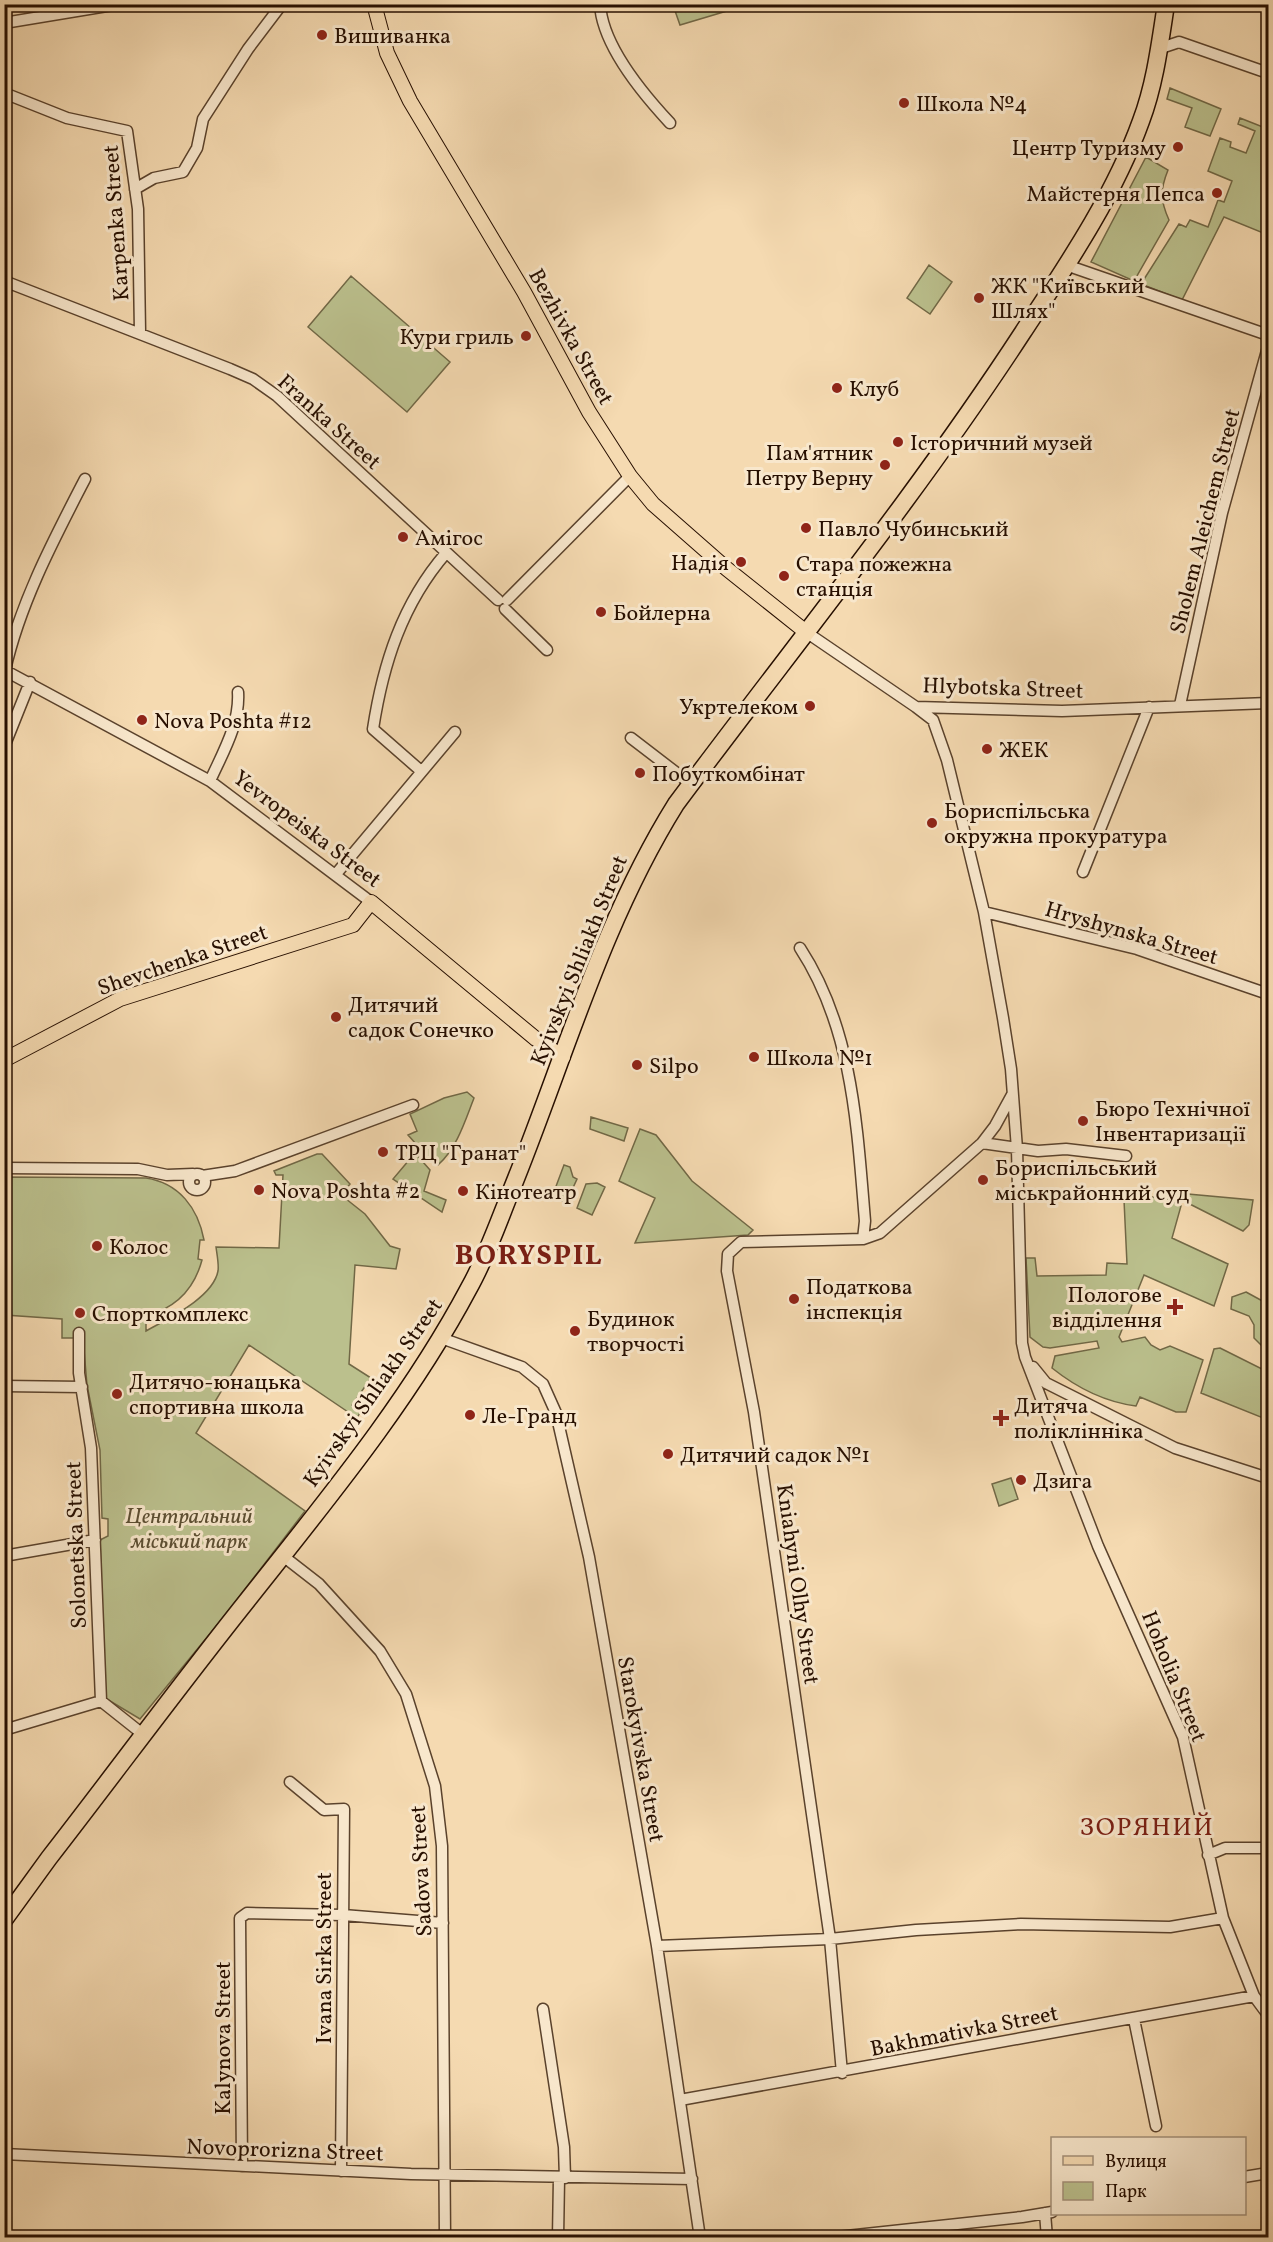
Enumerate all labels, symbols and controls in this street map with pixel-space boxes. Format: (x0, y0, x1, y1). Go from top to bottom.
place label: Вишиванка (334, 22, 451, 53)
marker: Вишиванка (315, 28, 329, 42)
place label: Школа №4 (916, 90, 1028, 121)
marker: Школа №4 (897, 96, 911, 110)
place label: Центр Туризму (1012, 134, 1166, 165)
marker: Центр Туризму (1171, 140, 1185, 154)
street label: Karpenka Street (97, 144, 138, 302)
place label: Майстерня Пепса (1027, 180, 1205, 211)
marker: Майстерня Пепса (1210, 186, 1224, 200)
street label: Bezhivka Street (520, 263, 620, 411)
place label: ЖК "Київський Шлях" (991, 272, 1144, 328)
marker: ЖК "Київський Шлях" (972, 291, 986, 305)
place label: Кури гриль (400, 323, 514, 354)
marker: Кури гриль (519, 329, 533, 343)
street label: Franka Street (270, 368, 387, 478)
place label: Клуб (849, 375, 899, 406)
marker: Клуб (830, 381, 844, 395)
street label: Sholem Aleichem Street (1163, 405, 1249, 637)
place label: Історичний музей (910, 429, 1093, 460)
marker: Історичний музей (891, 435, 905, 449)
place label: Пам'ятник Петру Верну (745, 439, 873, 495)
marker: Пам'ятник Петру Верну (878, 458, 892, 472)
place label: Павло Чубинський (818, 515, 1009, 546)
marker: Павло Чубинський (799, 521, 813, 535)
place label: Амігос (415, 524, 483, 555)
marker: Амігос (396, 530, 410, 544)
place label: Надія (671, 549, 729, 580)
place label: Стара пожежна станція (796, 550, 952, 606)
marker: Надія (734, 555, 748, 569)
marker: Стара пожежна станція (777, 569, 791, 583)
place label: Бойлерна (613, 599, 711, 630)
marker: Бойлерна (594, 605, 608, 619)
street label: Hlybotska Street (922, 671, 1084, 708)
place label: Укртелеком (679, 693, 798, 724)
marker: Укртелеком (803, 699, 817, 713)
place label: Nova Poshta #12 (154, 707, 312, 738)
marker: Nova Poshta #12 (135, 713, 149, 727)
place label: ЖЕК (999, 736, 1049, 767)
marker: ЖЕК (980, 742, 994, 756)
place label: Побуткомбінат (652, 760, 805, 791)
street label: Yevropeiska Street (226, 764, 387, 896)
marker: Побуткомбінат (633, 766, 647, 780)
place label: Бориспільська окружна прокуратура (944, 797, 1168, 853)
marker: Бориспільська окружна прокуратура (925, 816, 939, 830)
street label: Kyivskyi Shliakh Street (524, 851, 637, 1071)
street label: Hryshynska Street (1041, 895, 1222, 974)
street label: Shevchenka Street (94, 918, 272, 1005)
place label: Дитячий садок Сонечко (348, 991, 494, 1047)
marker: Дитячий садок Сонечко (329, 1010, 343, 1024)
place label: Школа №1 (766, 1044, 873, 1075)
marker: Школа №1 (747, 1050, 761, 1064)
place label: Silpo (649, 1052, 699, 1083)
marker: Silpo (630, 1058, 644, 1072)
place label: Бюро Технічної Інвентаризації (1095, 1095, 1251, 1151)
marker: Бюро Технічної Інвентаризації (1076, 1114, 1090, 1128)
place label: ТРЦ "Гранат" (395, 1139, 526, 1170)
marker: ТРЦ "Гранат" (376, 1145, 390, 1159)
place label: Бориспільський міськрайонний суд (995, 1154, 1190, 1210)
marker: Бориспільський міськрайонний суд (976, 1173, 990, 1187)
place label: Nova Poshta #2 (271, 1177, 420, 1208)
place label: Кінотеатр (475, 1178, 577, 1209)
marker: Nova Poshta #2 (252, 1183, 266, 1197)
marker: Кінотеатр (456, 1184, 470, 1198)
place label: Колос (109, 1233, 168, 1264)
district label: BORYSPIL (455, 1237, 603, 1276)
marker: Колос (90, 1239, 104, 1253)
place label: Податкова інспекція (806, 1273, 913, 1329)
place label: Пологове відділення (1052, 1281, 1162, 1337)
street label: Kyivskyi Shliakh Street (297, 1292, 451, 1494)
marker: Податкова інспекція (787, 1292, 801, 1306)
marker: Пологове відділення (1166, 1298, 1184, 1316)
place label: Спорткомплекс (92, 1300, 249, 1331)
place label: Будинок творчості (587, 1305, 685, 1361)
marker: Спорткомплекс (73, 1306, 87, 1320)
marker: Будинок творчості (568, 1324, 582, 1338)
place label: Дитячо-юнацька спортивна школа (129, 1368, 305, 1424)
marker: Дитячо-юнацька спортивна школа (110, 1387, 124, 1401)
place label: Дитяча поліклінніка (1014, 1392, 1144, 1448)
place label: Ле-Гранд (482, 1402, 577, 1433)
marker: Ле-Гранд (463, 1408, 477, 1422)
marker: Дитяча поліклінніка (992, 1409, 1010, 1427)
place label: Дитячий садок №1 (680, 1441, 870, 1472)
marker: Дитячий садок №1 (661, 1447, 675, 1461)
street label: Solonetska Street (59, 1460, 96, 1629)
place label: Дзига (1033, 1467, 1092, 1498)
marker: Дзига (1014, 1473, 1028, 1487)
street label: Kniahyni Olhy Street (767, 1482, 826, 1687)
park label: Центральний міський парк (125, 1502, 253, 1558)
street label: Hoholia Street (1132, 1607, 1213, 1747)
street label: Starokyivska Street (608, 1654, 671, 1845)
street label: Sadova Street (404, 1804, 441, 1937)
district label: ЗОРЯНИЙ (1080, 1810, 1214, 1846)
street label: Ivana Sirka Street (310, 1872, 341, 2044)
street label: Kalynova Street (209, 1961, 240, 2115)
street label: Bakhmativka Street (868, 1999, 1061, 2066)
street label: Novoprorizna Street (186, 2133, 384, 2170)
legend (1051, 2137, 1246, 2215)
text: Вулиця (1105, 2150, 1167, 2175)
text: Парк (1105, 2180, 1147, 2205)

